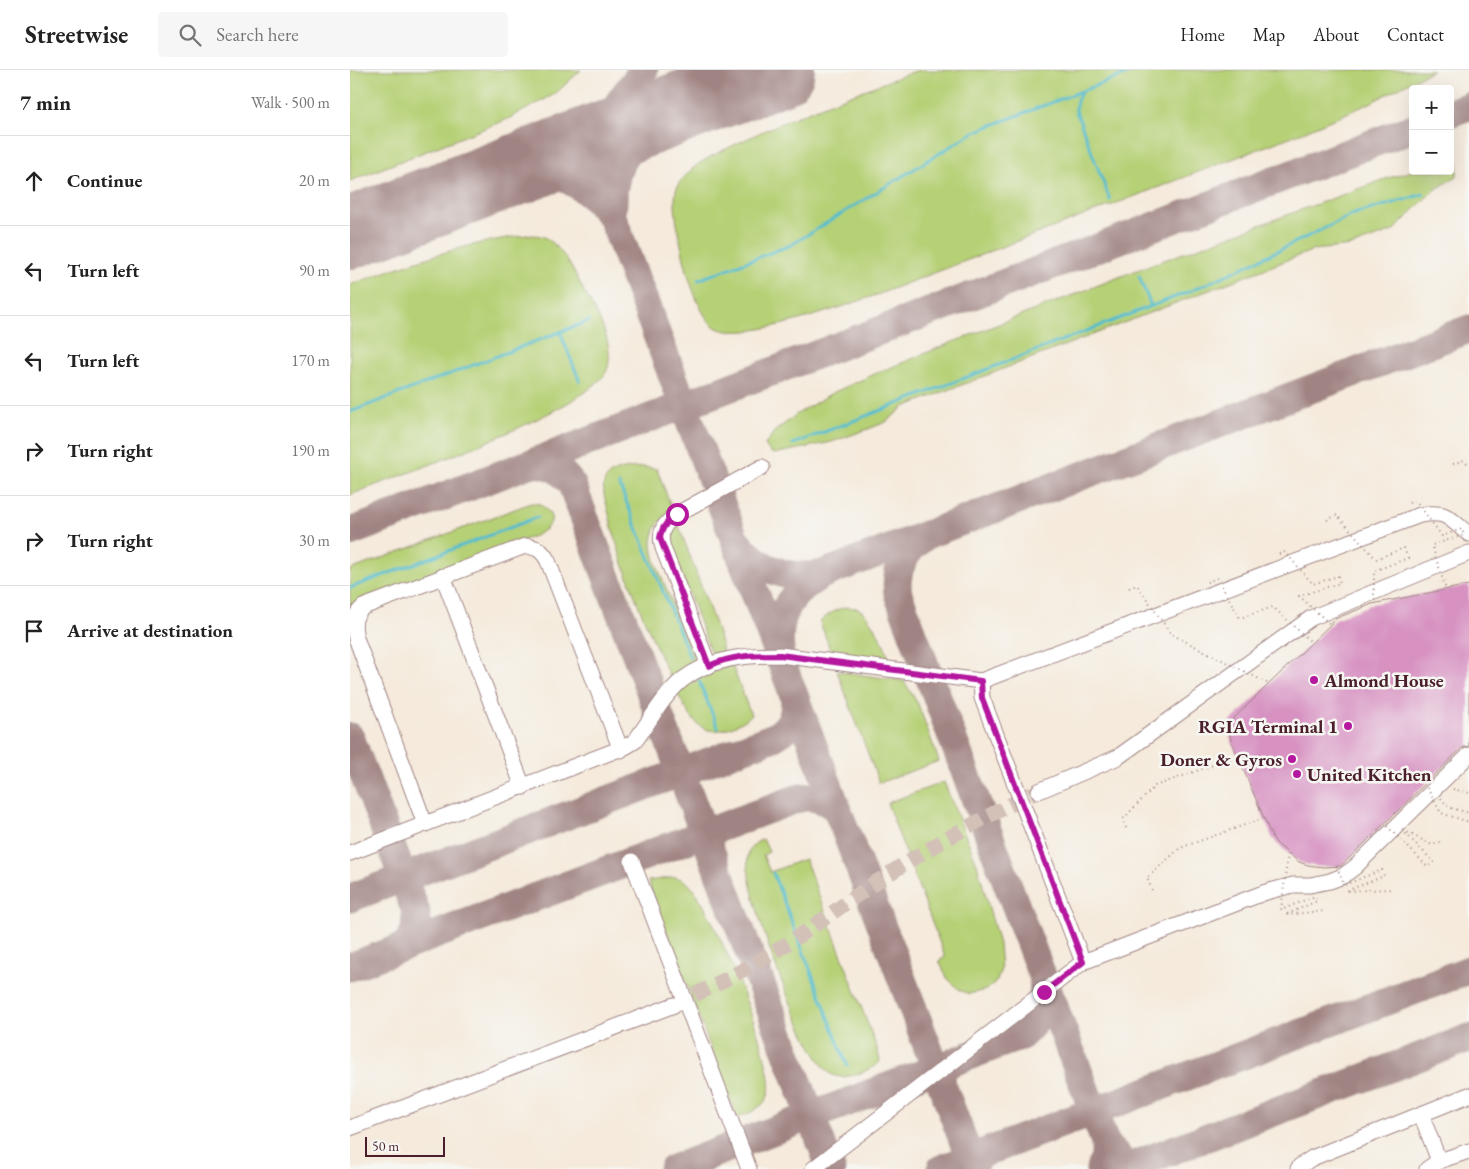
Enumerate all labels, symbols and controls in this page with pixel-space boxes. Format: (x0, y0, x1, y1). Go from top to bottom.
search box (158, 12, 508, 57)
text: Streetwise (25, 19, 128, 50)
icon: search (176, 21, 204, 49)
text: Search here (216, 22, 299, 47)
text: Home (1180, 23, 1225, 46)
text: Map (1253, 23, 1285, 46)
text: About (1313, 23, 1359, 46)
text: Contact (1387, 23, 1444, 46)
map controls (1409, 85, 1454, 175)
button: + (1409, 85, 1454, 130)
text: 7 min (20, 89, 71, 116)
text: Walk · 500 m (251, 92, 330, 113)
button: − (1409, 130, 1454, 175)
icon: ahead (20, 167, 48, 195)
text: Continue (67, 168, 142, 193)
text: 20 m (299, 170, 330, 191)
icon: left (20, 257, 48, 285)
text: Turn left (67, 258, 139, 283)
text: 90 m (299, 260, 330, 281)
icon: left (20, 347, 48, 375)
text: Turn left (67, 348, 139, 373)
text: 170 m (291, 350, 330, 371)
icon: right (20, 437, 48, 465)
text: Turn right (67, 438, 153, 463)
text: 190 m (291, 440, 330, 461)
route start (666, 503, 689, 526)
icon: right (20, 527, 48, 555)
text: Turn right (67, 528, 153, 553)
text: 30 m (299, 530, 330, 551)
icon: arrive (20, 617, 48, 645)
text: Arrive at destination (67, 618, 233, 643)
place label: Almond House (1323, 668, 1444, 693)
marker: Almond House (1308, 674, 1320, 686)
place label: RGIA Terminal 1 (1198, 714, 1338, 739)
marker: RGIA Terminal 1 (1342, 720, 1354, 732)
place label: Doner & Gyros (1160, 747, 1282, 772)
marker: Doner & Gyros (1286, 753, 1298, 765)
place label: United Kitchen (1307, 762, 1432, 787)
marker: United Kitchen (1291, 768, 1303, 780)
route end (1033, 981, 1056, 1004)
scale bar (365, 1134, 445, 1157)
text: 50 m (372, 1137, 399, 1155)

